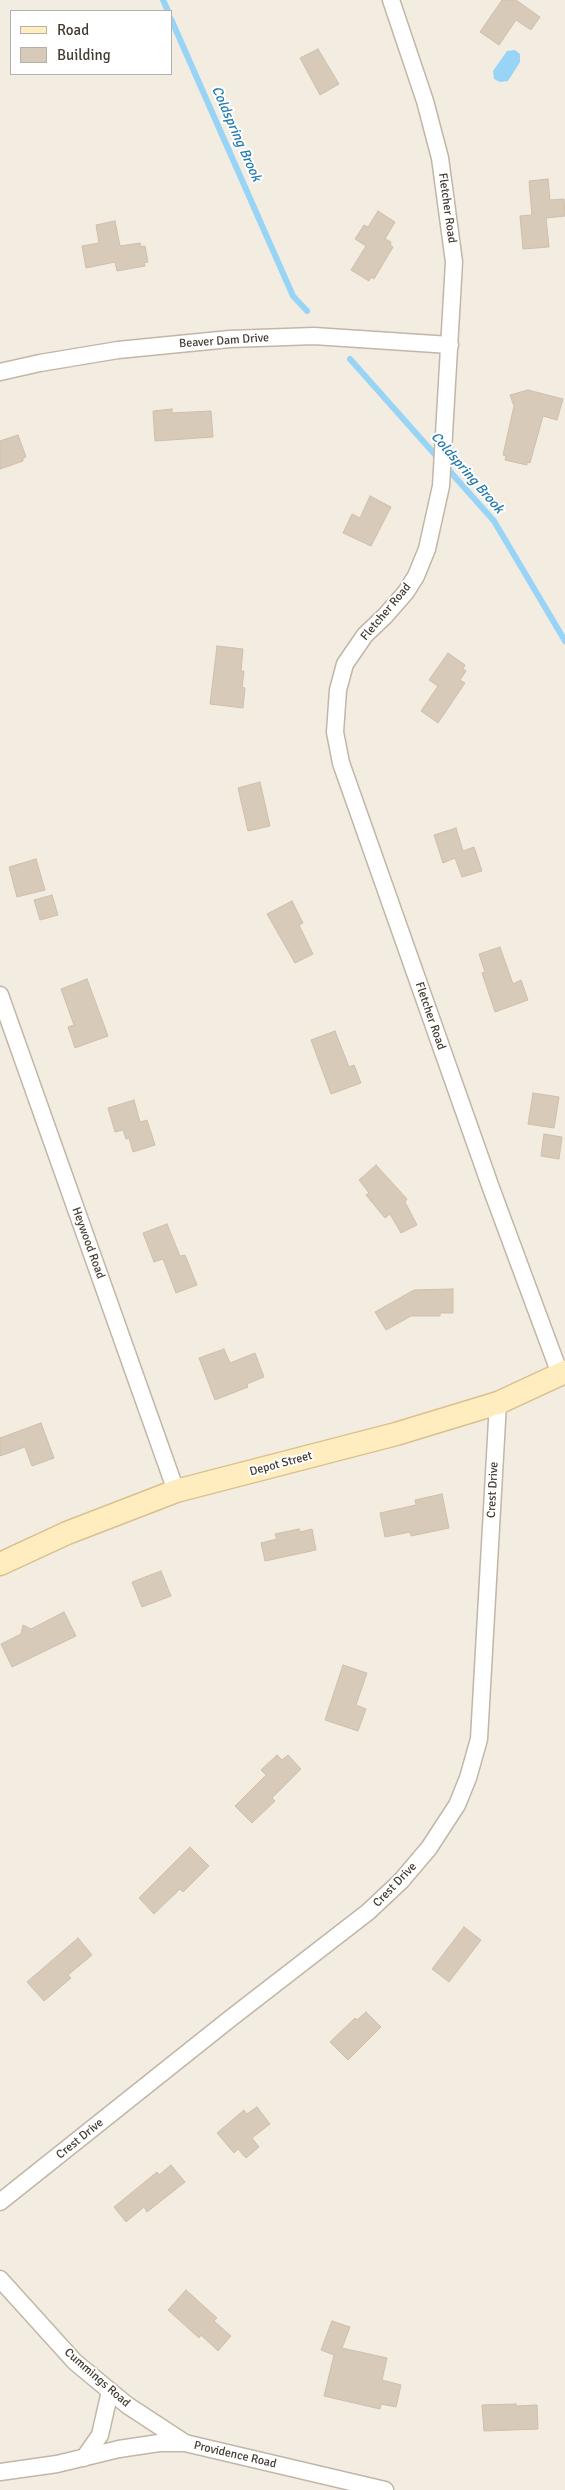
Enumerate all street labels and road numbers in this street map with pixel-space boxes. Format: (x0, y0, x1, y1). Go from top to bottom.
street label: Fletcher Road (435, 172, 459, 244)
street label: Beaver Dam Drive (178, 331, 270, 351)
street label: Fletcher Road (358, 580, 414, 644)
street label: Fletcher Road (412, 980, 448, 1052)
street label: Heywood Road (68, 1205, 108, 1281)
street label: Depot Street (248, 1449, 314, 1479)
street label: Crest Drive (484, 1461, 502, 1519)
street label: Crest Drive (370, 1860, 420, 1910)
street label: Crest Drive (54, 2116, 106, 2162)
street label: Cummings Road (61, 2345, 133, 2411)
street label: Providence Road (192, 2439, 278, 2471)

